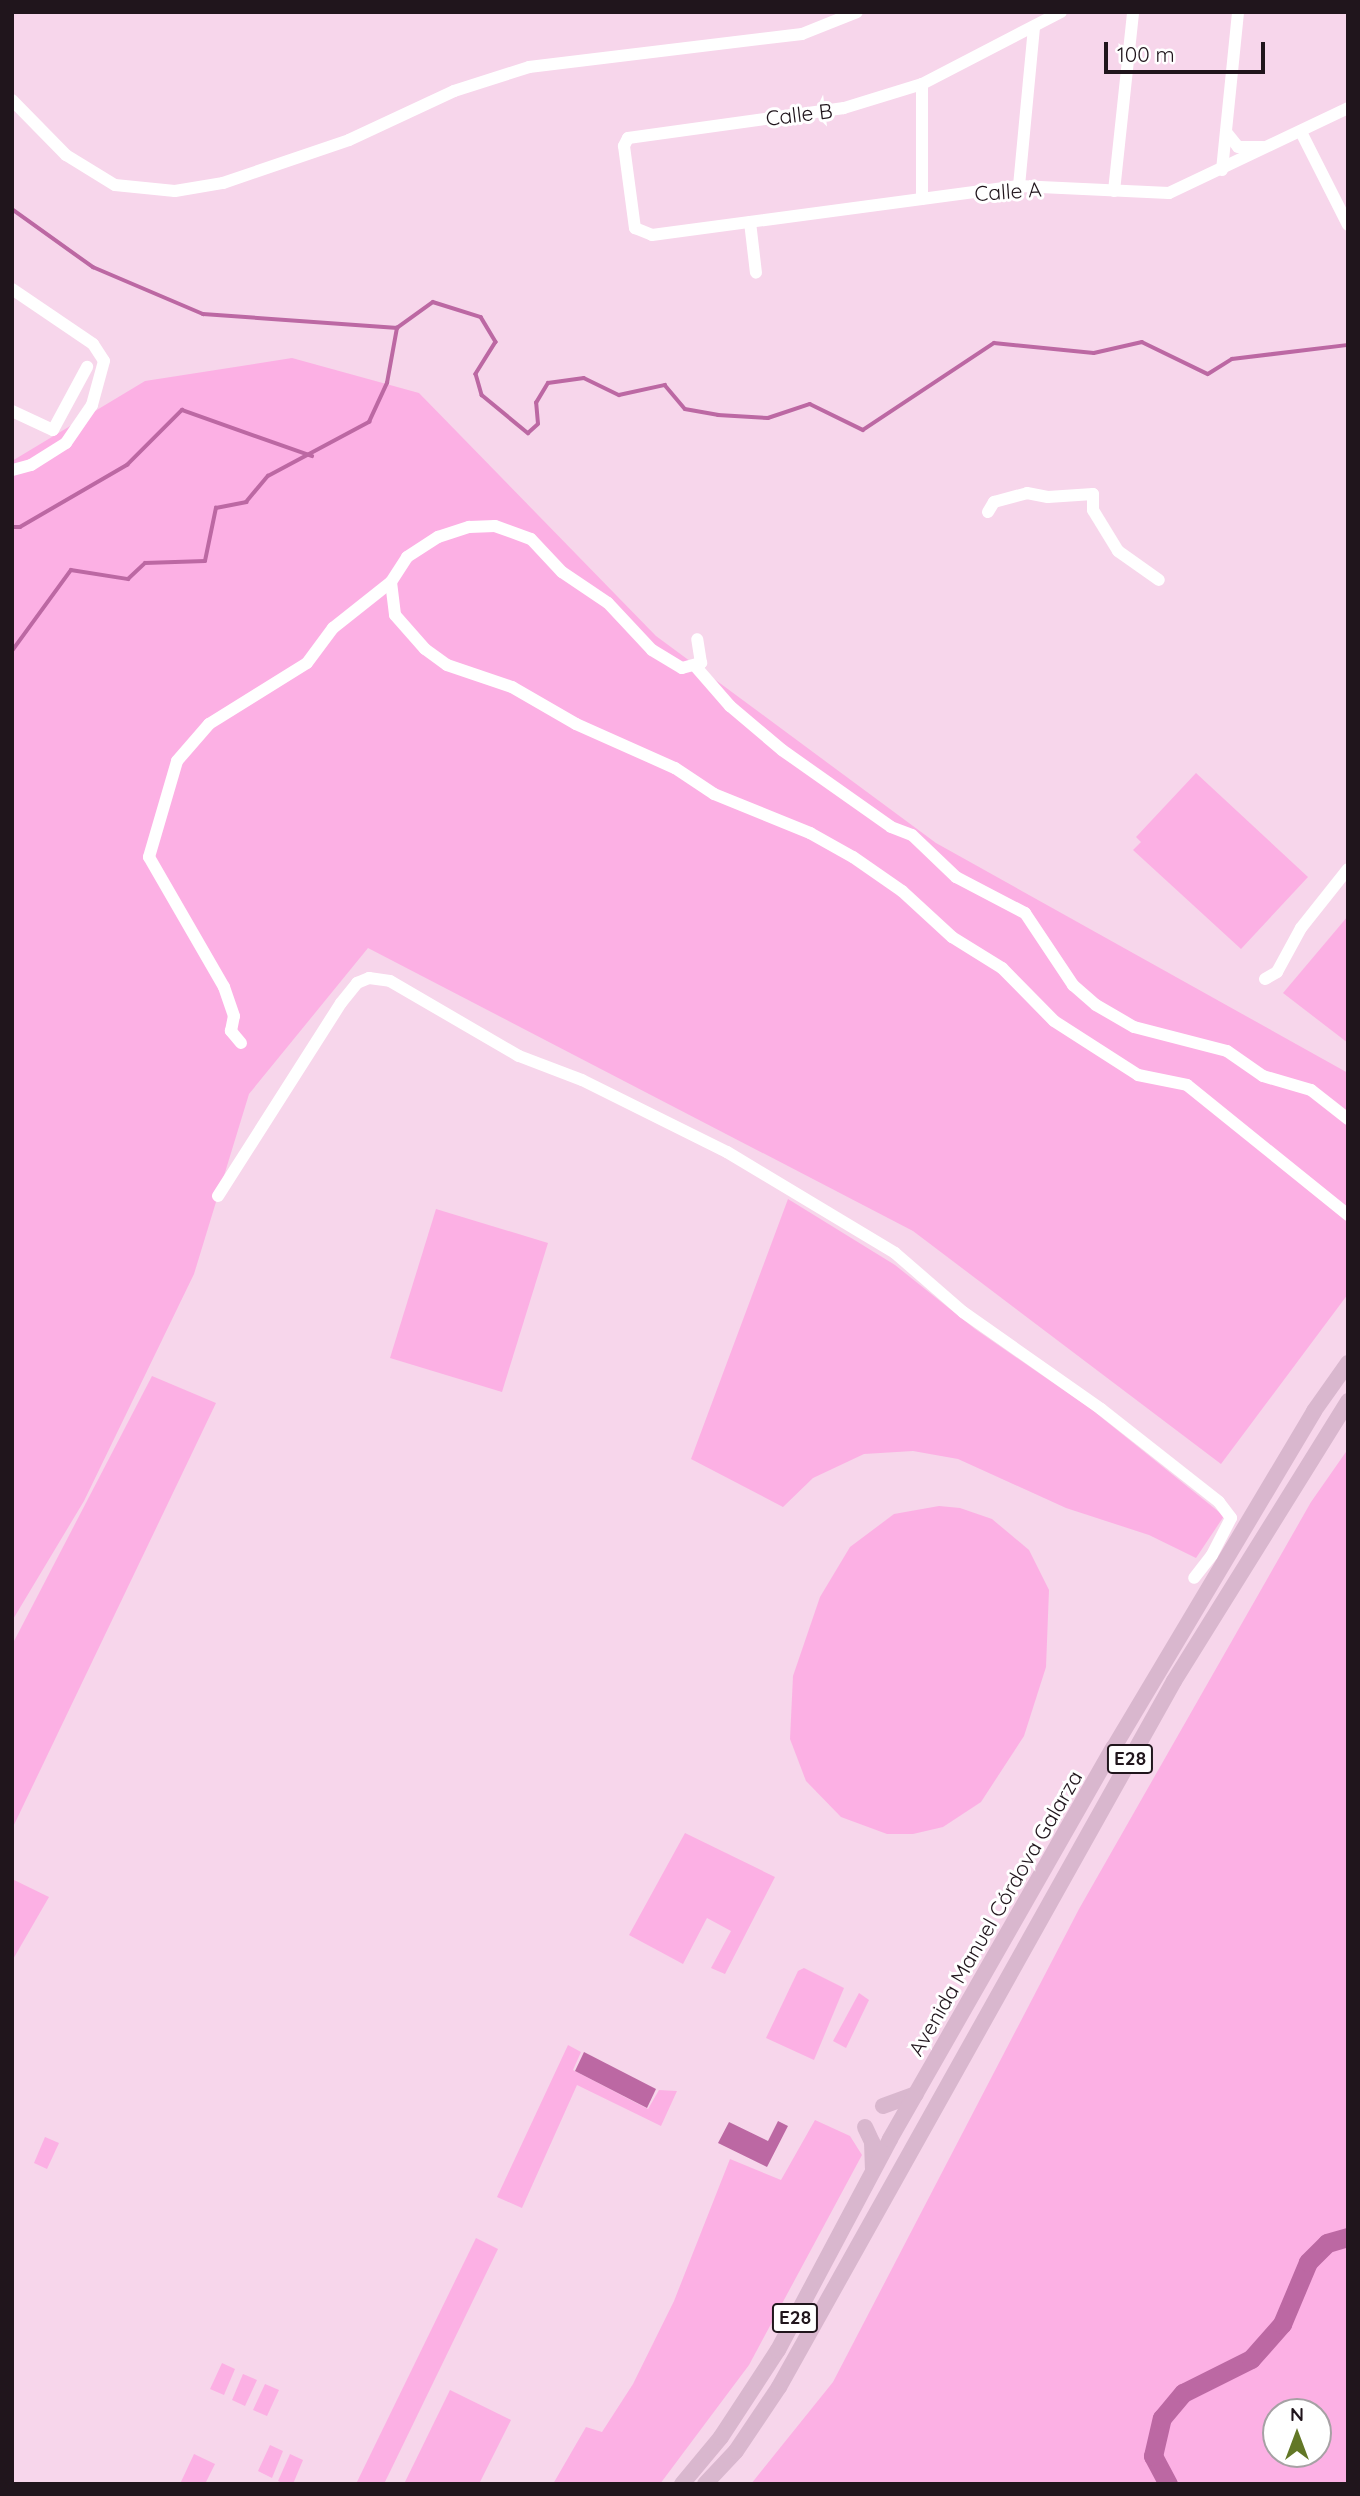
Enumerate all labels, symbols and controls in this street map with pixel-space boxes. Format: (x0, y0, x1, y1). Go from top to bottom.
scale bar (1108, 28, 1269, 72)
text: 100 m (1117, 41, 1175, 67)
street label: Calle B (764, 97, 834, 131)
street label: Calle A (974, 176, 1042, 206)
road number: E28 (1106, 1744, 1154, 1774)
street label: Avenida Manuel Córdova Galarza (903, 1766, 1087, 2060)
road number: E28 (770, 2302, 820, 2334)
north arrow (1262, 2398, 1332, 2468)
text: N (1290, 2402, 1304, 2426)

